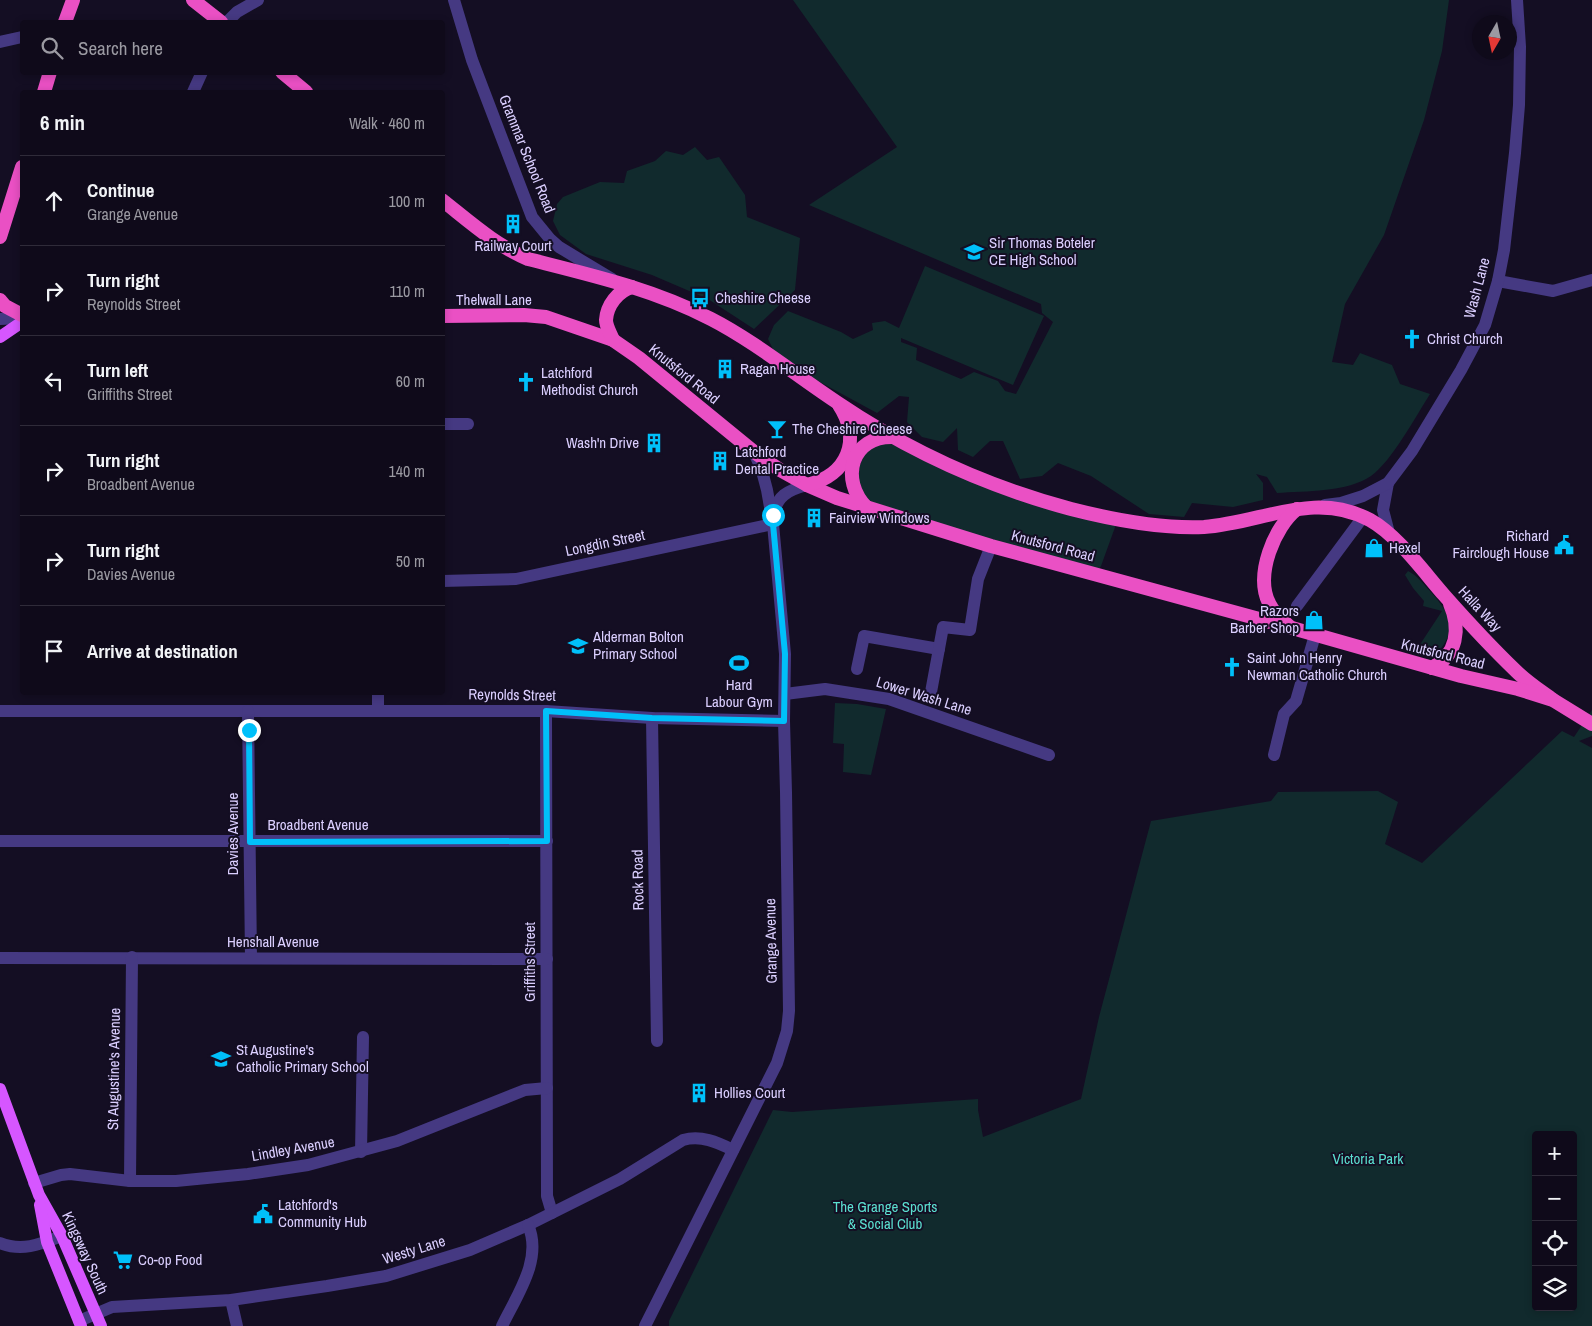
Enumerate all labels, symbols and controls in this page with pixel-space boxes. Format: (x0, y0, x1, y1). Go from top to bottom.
north arrow (1472, 15, 1517, 60)
search box (20, 20, 445, 75)
icon: search (38, 34, 66, 62)
text: Search here (78, 35, 163, 61)
street label: Grammar School Road (494, 92, 561, 216)
text: 6 min (40, 108, 85, 137)
text: Walk · 460 m (349, 112, 425, 134)
text: Continue (87, 177, 155, 203)
icon: ahead (40, 187, 68, 215)
text: 100 m (389, 190, 425, 212)
text: Grange Avenue (87, 203, 178, 225)
building icon: Railway Court (502, 213, 524, 235)
place label: Sir Thomas Boteler CE High School (989, 232, 1095, 270)
place label: Railway Court (474, 235, 552, 256)
school or university icon: Sir Thomas Boteler CE High School (963, 241, 985, 263)
street label: Wash Lane (1458, 255, 1495, 320)
text: Turn right (87, 267, 159, 293)
icon: right (40, 277, 68, 305)
text: 110 m (389, 280, 425, 302)
bus stop icon: Cheshire Cheese (689, 287, 711, 309)
place label: Cheshire Cheese (715, 287, 811, 308)
street label: Thelwall Lane (456, 289, 532, 310)
text: Reynolds Street (87, 293, 180, 315)
church icon: Christ Church (1401, 328, 1423, 350)
place label: Christ Church (1427, 328, 1503, 349)
street label: Knutsford Road (644, 339, 724, 409)
text: Turn left (87, 357, 148, 383)
building icon: Ragan House (714, 358, 736, 380)
place label: Ragan House (740, 358, 815, 379)
place label: Latchford Methodist Church (541, 362, 638, 400)
icon: left (40, 367, 68, 395)
text: 60 m (396, 370, 425, 392)
church icon: Latchford Methodist Church (515, 371, 537, 393)
text: Griffiths Street (87, 383, 172, 405)
bar icon: The Cheshire Cheese (766, 418, 788, 440)
place label: The Cheshire Cheese (792, 418, 912, 439)
place label: Wash'n Drive (566, 432, 639, 453)
building icon: Wash'n Drive (643, 432, 665, 454)
place label: Latchford Dental Practice (735, 441, 819, 479)
text: Turn right (87, 447, 159, 473)
building icon: Latchford Dental Practice (709, 450, 731, 472)
icon: right (40, 457, 68, 485)
text: 140 m (389, 460, 425, 482)
text: Broadbent Avenue (87, 473, 195, 495)
route start (762, 504, 785, 527)
building icon: Fairview Windows (803, 507, 825, 529)
place label: Fairview Windows (829, 507, 930, 528)
street label: Longdin Street (563, 524, 647, 561)
street label: Knutsford Road (1009, 524, 1097, 567)
place label: Richard Fairclough House (1453, 525, 1549, 563)
public building icon: Richard Fairclough House (1553, 534, 1575, 556)
text: Turn right (87, 537, 159, 563)
shop icon: Hexel (1363, 537, 1385, 559)
place label: Hexel (1389, 537, 1420, 558)
icon: right (40, 547, 68, 575)
text: 50 m (396, 550, 425, 572)
text: Davies Avenue (87, 563, 175, 585)
street label: Halla Way (1454, 581, 1508, 637)
place label: Razors Barber Shop (1230, 600, 1299, 638)
shop icon: Razors Barber Shop (1303, 609, 1325, 631)
place label: Alderman Bolton Primary School (592, 626, 684, 664)
street label: Knutsford Road (1399, 633, 1487, 674)
school or university icon: Alderman Bolton Primary School (567, 635, 589, 657)
icon: arrive (40, 637, 68, 665)
text: Arrive at destination (87, 638, 238, 664)
place label: Saint John Henry Newman Catholic Church (1247, 647, 1387, 685)
sports icon: Hard Labour Gym (728, 652, 750, 674)
church icon: Saint John Henry Newman Catholic Church (1221, 656, 1243, 678)
street label: Lower Wash Lane (874, 671, 975, 720)
place label: Hard Labour Gym (705, 674, 773, 712)
street label: Reynolds Street (468, 683, 557, 706)
route end (238, 719, 261, 742)
street label: Davies Avenue (222, 793, 243, 875)
street label: Broadbent Avenue (267, 814, 369, 835)
street label: Rock Road (626, 849, 649, 911)
street label: Grange Avenue (759, 898, 782, 984)
street label: Griffiths Street (519, 922, 540, 1002)
street label: Henshall Avenue (227, 931, 319, 952)
street label: St Augustine's Avenue (102, 1007, 125, 1130)
place label: St Augustine's Catholic Primary School (236, 1039, 369, 1077)
school or university icon: St Augustine's Catholic Primary School (210, 1048, 232, 1070)
building icon: Hollies Court (688, 1082, 710, 1104)
place label: Hollies Court (714, 1082, 786, 1103)
street label: Lindley Avenue (250, 1131, 336, 1166)
map controls (1532, 1131, 1577, 1311)
button: + (1532, 1131, 1577, 1176)
park label: Victoria Park (1333, 1148, 1404, 1169)
button: − (1532, 1176, 1577, 1221)
place label: Latchford's Community Hub (278, 1194, 367, 1232)
park label: The Grange Sports & Social Club (833, 1196, 937, 1234)
public building icon: Latchford's Community Hub (252, 1203, 274, 1225)
street label: Kingsway South (57, 1208, 114, 1298)
button: locate (1532, 1221, 1577, 1266)
street label: Westy Lane (380, 1230, 448, 1269)
supermarket icon: Co-op Food (112, 1249, 134, 1271)
place label: Co-op Food (138, 1249, 202, 1270)
button: layers (1532, 1266, 1577, 1311)

